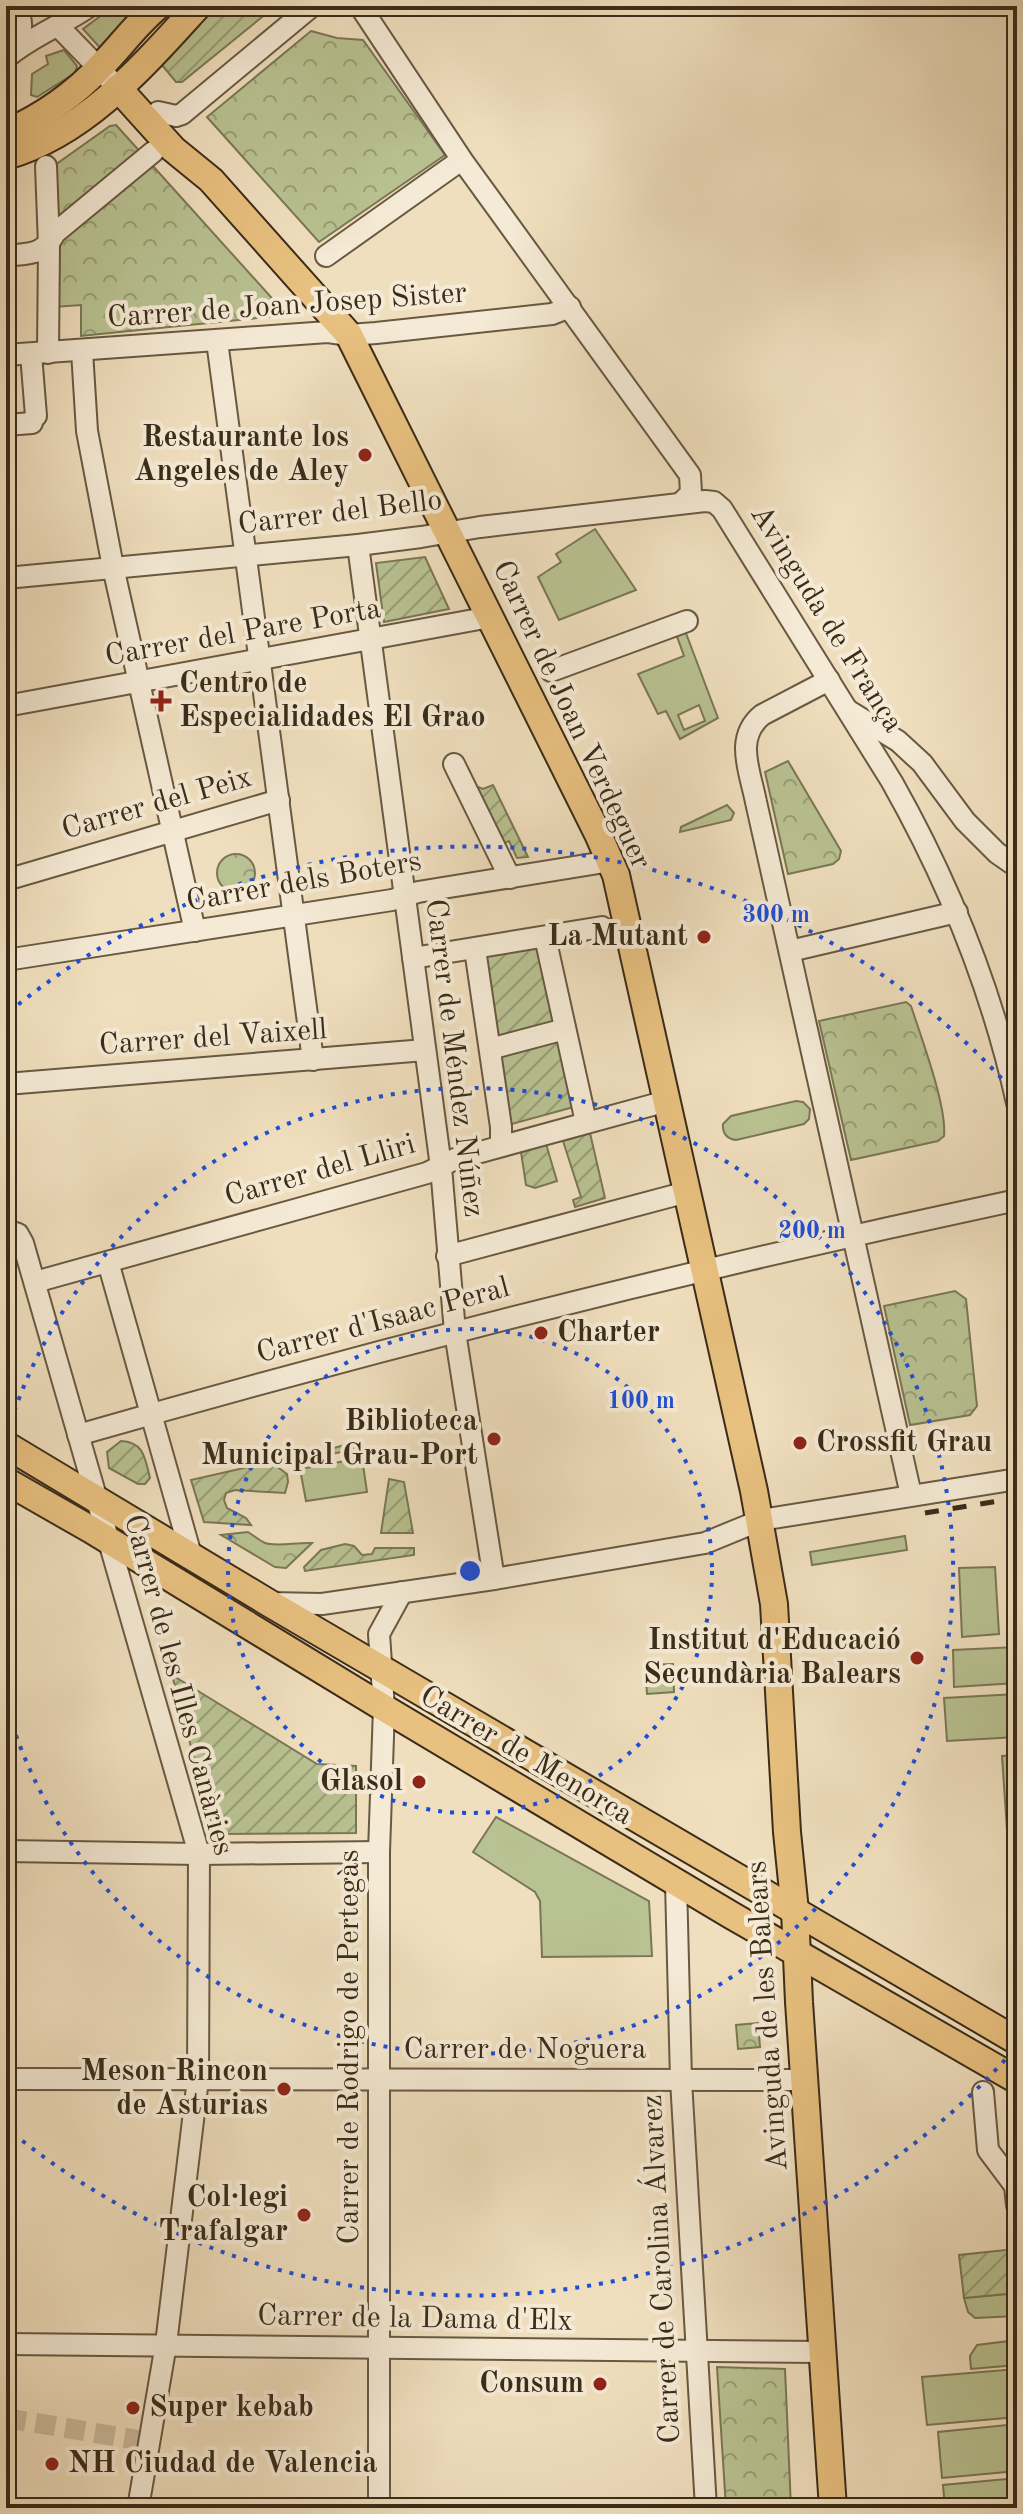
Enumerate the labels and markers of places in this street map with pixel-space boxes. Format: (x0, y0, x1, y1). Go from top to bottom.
place label: Restaurante los Angeles de Aley (134, 423, 349, 487)
marker: Restaurante los Angeles de Aley (356, 446, 374, 464)
place label: Centro de Especialidades El Grao (179, 669, 486, 733)
marker: Centro de Especialidades El Grao (150, 690, 172, 712)
place label: La Mutant (547, 922, 688, 952)
marker: La Mutant (695, 928, 713, 946)
place label: Charter (557, 1318, 660, 1348)
marker: Charter (532, 1324, 550, 1342)
place label: Biblioteca Municipal Grau-Port (201, 1407, 478, 1471)
place label: Crossfit Grau (816, 1428, 992, 1458)
marker: Biblioteca Municipal Grau-Port (485, 1430, 503, 1448)
marker: Crossfit Grau (791, 1434, 809, 1452)
centre of rings (456, 1557, 484, 1585)
place label: Institut d'Educació Secundària Balears (643, 1626, 901, 1690)
marker: Institut d'Educació Secundària Balears (908, 1649, 926, 1667)
place label: Glasol (320, 1767, 403, 1797)
marker: Glasol (410, 1773, 428, 1791)
place label: Meson Rincon de Asturias (81, 2057, 268, 2121)
marker: Meson Rincon de Asturias (275, 2080, 293, 2098)
place label: Col·legi Trafalgar (158, 2183, 288, 2247)
marker: Col·legi Trafalgar (295, 2206, 313, 2224)
place label: Consum (479, 2369, 584, 2399)
marker: Consum (591, 2375, 609, 2393)
place label: Super kebab (149, 2393, 314, 2423)
marker: Super kebab (124, 2399, 142, 2417)
place label: NH Ciudad de Valencia (68, 2449, 378, 2479)
marker: NH Ciudad de Valencia (43, 2455, 61, 2473)

